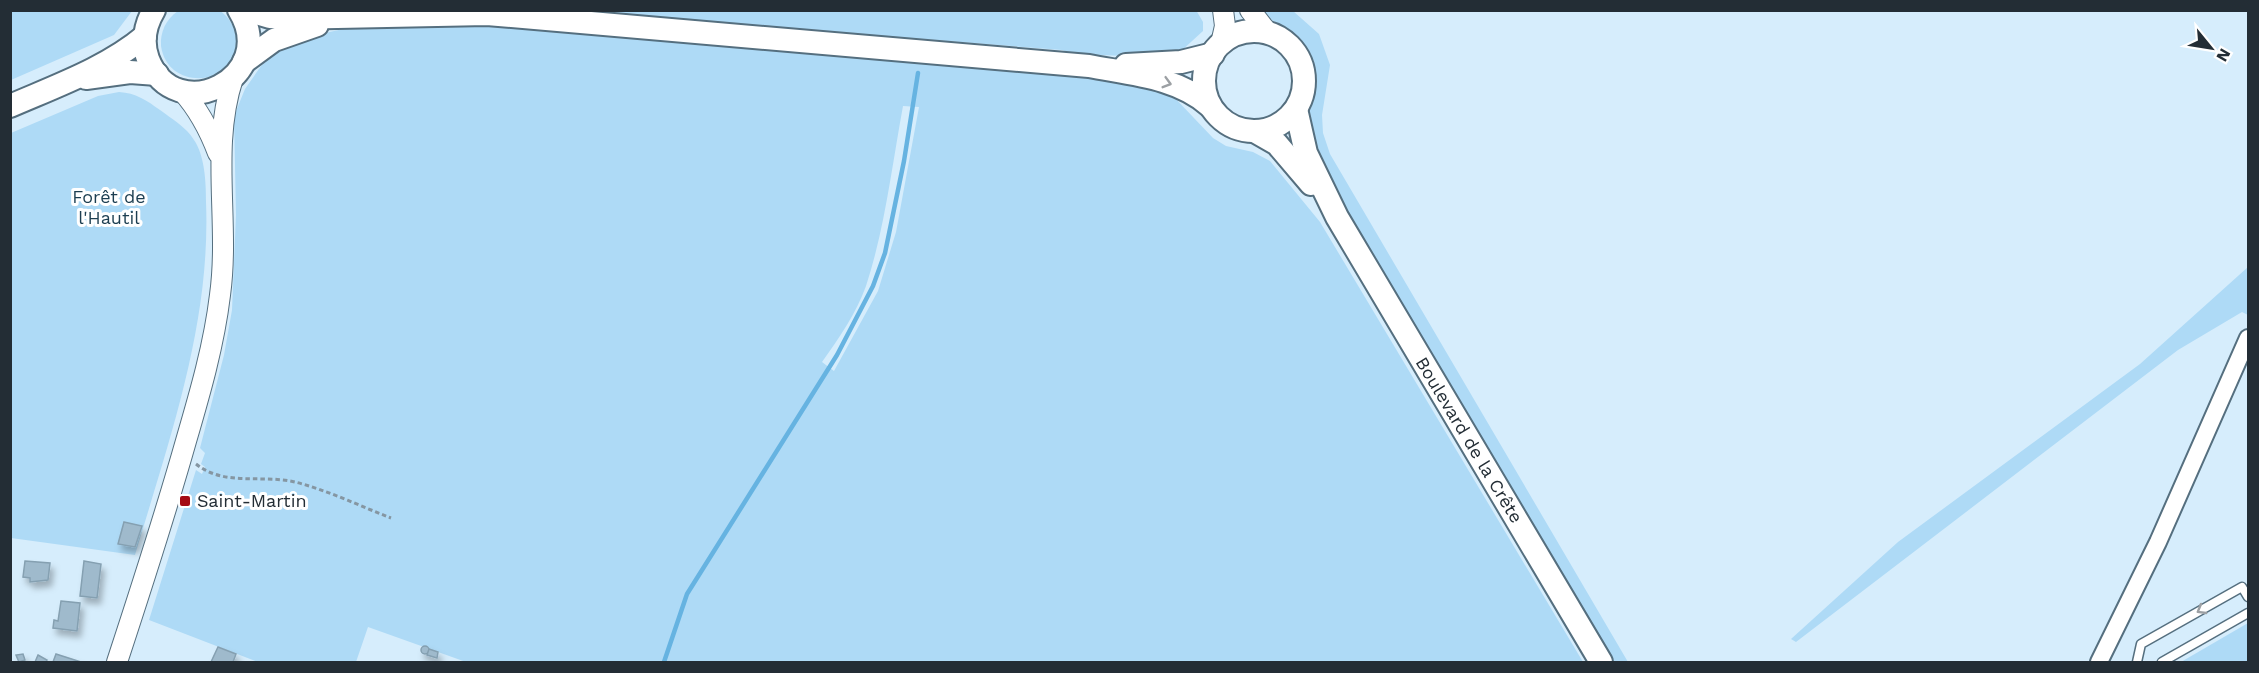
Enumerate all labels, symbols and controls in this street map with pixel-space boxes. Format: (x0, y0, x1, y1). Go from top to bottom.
north arrow (2181, 18, 2241, 78)
text: N (2212, 45, 2235, 65)
one-way arrow (1161, 76, 1172, 88)
park label: Forêt de l'Hautil (72, 186, 146, 228)
street label: Boulevard de la Crête (1412, 353, 1527, 526)
place label: Saint-Martin (197, 490, 307, 511)
marker: Saint-Martin (178, 494, 192, 508)
one-way arrow (2197, 603, 2207, 614)

